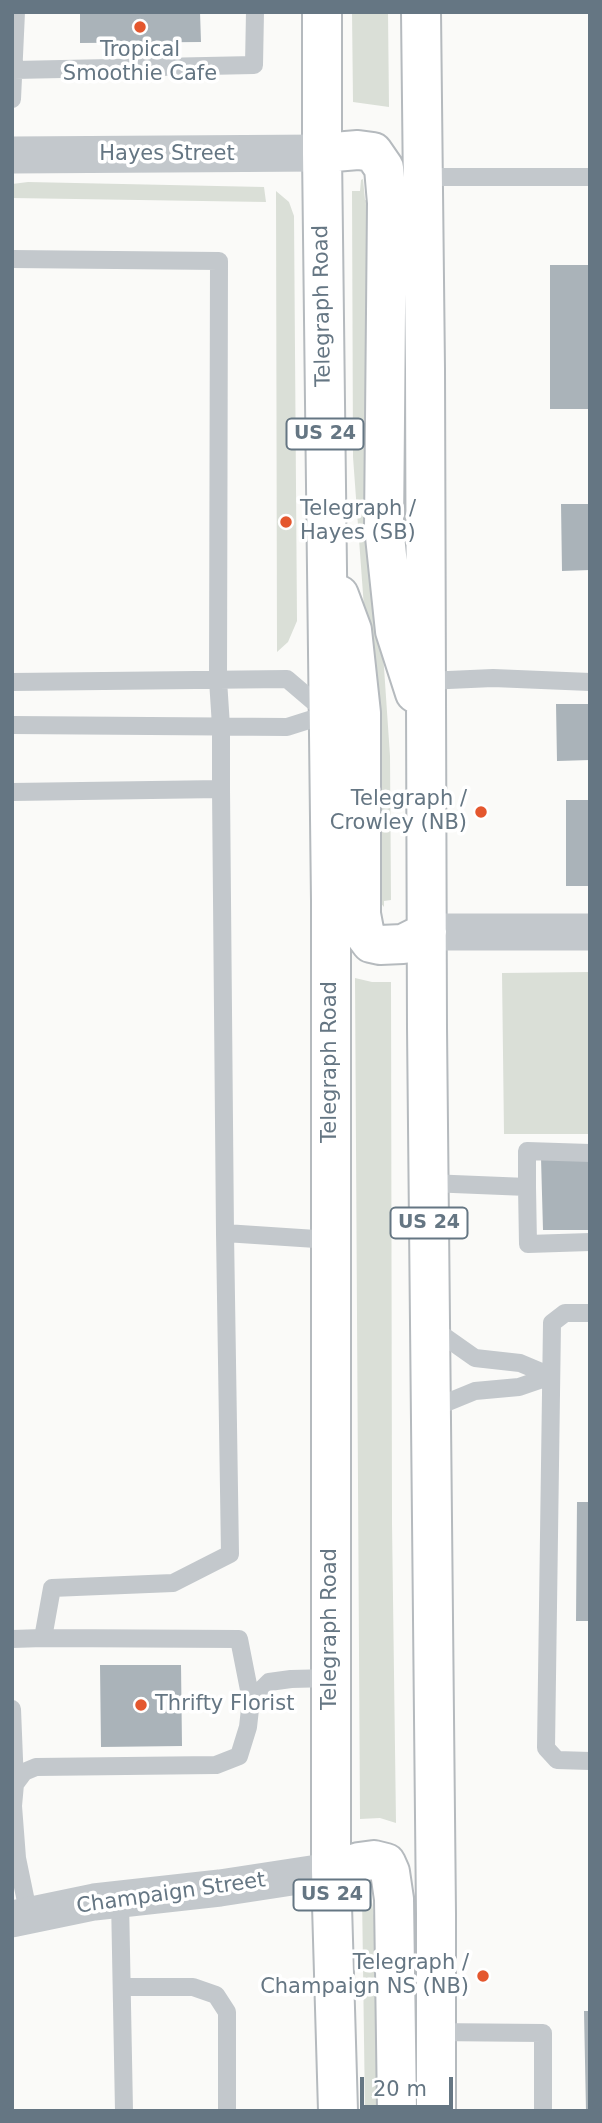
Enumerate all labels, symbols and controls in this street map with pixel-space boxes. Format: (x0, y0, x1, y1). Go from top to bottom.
marker: Tropical Smoothie Cafe (132, 19, 148, 35)
place label: Tropical Smoothie Cafe (63, 38, 217, 88)
street label: Hayes Street (99, 142, 235, 168)
street label: Telegraph Road (309, 225, 337, 387)
road number: US 24 (286, 418, 364, 449)
place label: Telegraph / Hayes (SB) (300, 497, 416, 547)
marker: Telegraph / Hayes (SB) (278, 514, 294, 530)
place label: Telegraph / Crowley (NB) (330, 787, 467, 837)
marker: Telegraph / Crowley (NB) (473, 804, 489, 820)
street label: Telegraph Road (318, 981, 344, 1143)
road number: US 24 (390, 1208, 467, 1238)
street label: Telegraph Road (318, 1548, 344, 1710)
place label: Thrifty Florist (155, 1692, 294, 1718)
marker: Thrifty Florist (133, 1697, 149, 1713)
street label: Champaign Street (75, 1868, 267, 1920)
road number: US 24 (294, 1880, 370, 1910)
place label: Telegraph / Champaign NS (NB) (260, 1951, 469, 2001)
marker: Telegraph / Champaign NS (NB) (475, 1968, 491, 1984)
scale bar (364, 2064, 457, 2108)
text: 20 m (373, 2077, 427, 2101)

